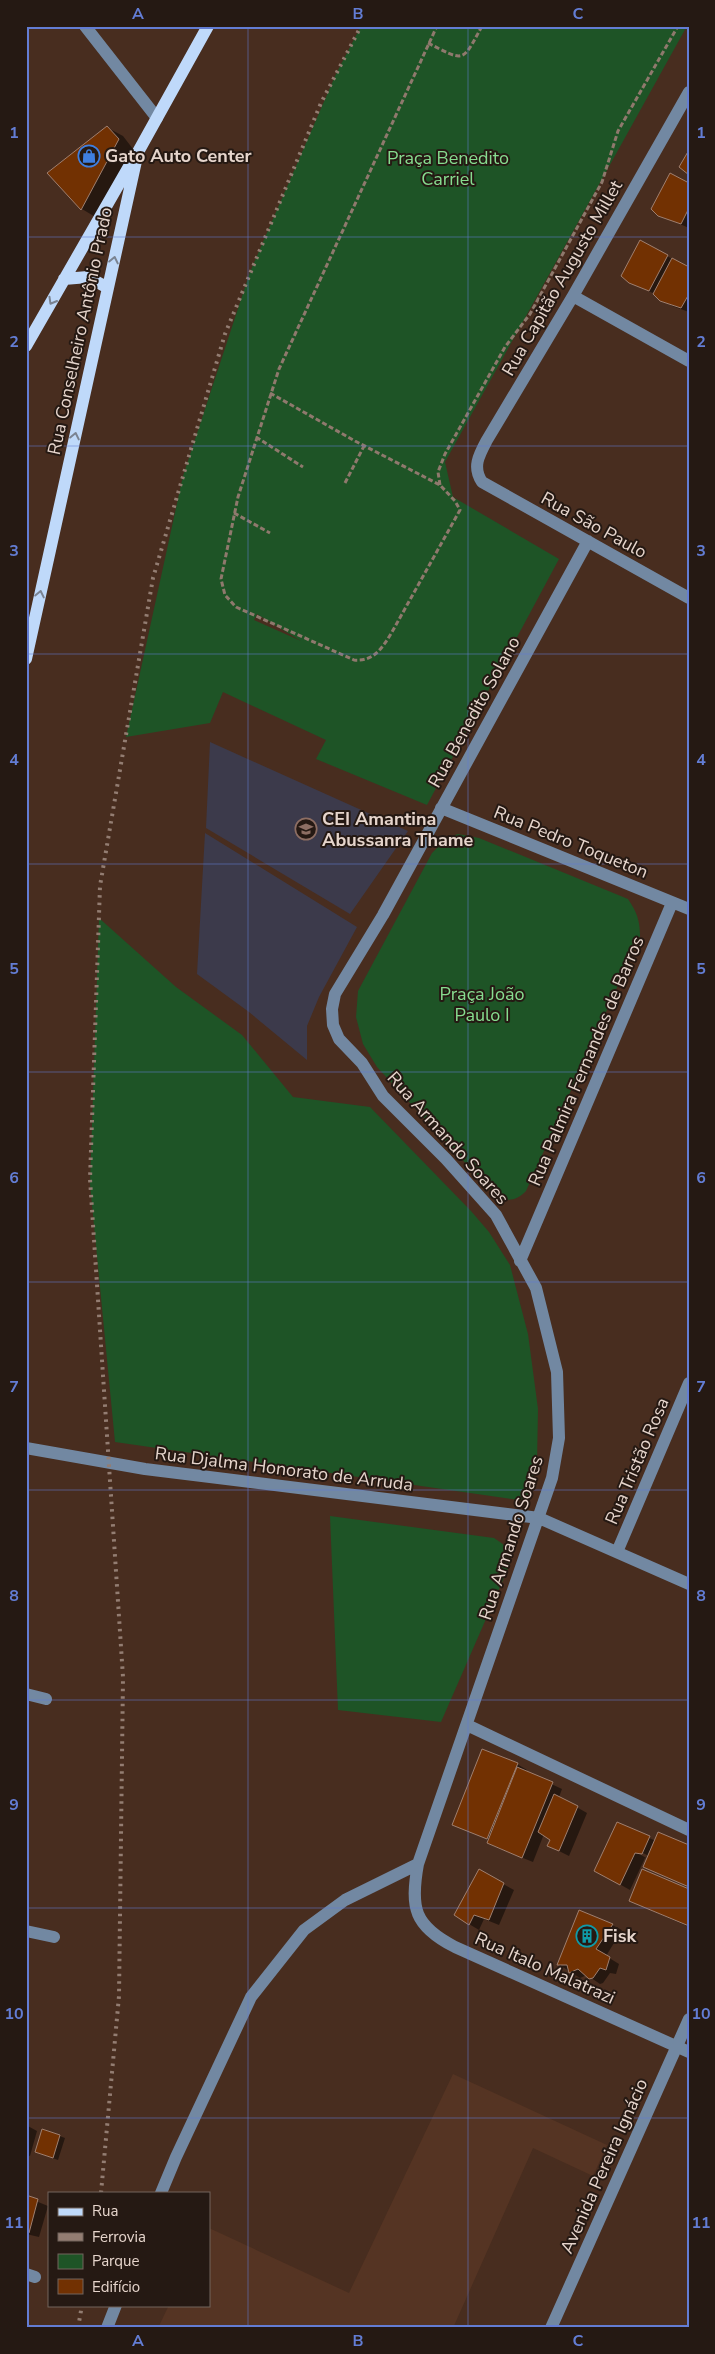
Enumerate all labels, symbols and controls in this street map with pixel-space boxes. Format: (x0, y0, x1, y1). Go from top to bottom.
text: A (132, 3, 144, 25)
text: B (352, 3, 364, 25)
text: C (573, 3, 584, 25)
text: 1 (9, 122, 19, 144)
text: 1 (696, 122, 706, 144)
shop icon: Gato Auto Center (77, 144, 101, 168)
place label: Gato Auto Center (105, 144, 252, 168)
park label: Praça Benedito Carriel (387, 146, 509, 191)
street label: Rua Capitão Augusto Millet (496, 175, 628, 380)
street label: Rua Conselheiro Antônio Prado (42, 205, 118, 457)
one-way arrow (108, 255, 119, 264)
one-way arrow (48, 295, 58, 304)
text: 2 (9, 331, 19, 353)
text: 2 (696, 331, 706, 353)
one-way arrow (70, 431, 80, 440)
street label: Rua São Paulo (537, 486, 651, 564)
text: 3 (9, 540, 19, 562)
text: 3 (696, 540, 706, 562)
one-way arrow (35, 590, 45, 599)
street label: Rua Benedito Solano (422, 632, 526, 792)
text: 4 (9, 749, 19, 771)
text: 4 (696, 749, 706, 771)
street label: Rua Pedro Toqueton (490, 800, 652, 884)
place label: CEI Amantina Abussanra Thame (322, 807, 474, 852)
school or university icon: CEI Amantina Abussanra Thame (294, 817, 318, 841)
street label: Rua Palmira Fernandes de Barros (522, 933, 650, 1189)
text: 5 (9, 958, 19, 980)
text: 5 (696, 958, 706, 980)
park label: Praça João Paulo I (440, 982, 524, 1027)
street label: Rua Armando Soares (382, 1066, 514, 1210)
text: 6 (9, 1167, 19, 1189)
text: 6 (696, 1167, 706, 1189)
text: 7 (9, 1376, 19, 1398)
text: 7 (696, 1376, 706, 1398)
street label: Rua Tristão Rosa (599, 1394, 675, 1528)
street label: Rua Djalma Honorato de Arruda (154, 1441, 414, 1497)
street label: Rua Armando Soares (473, 1453, 549, 1623)
text: 8 (9, 1585, 19, 1607)
text: 8 (696, 1585, 706, 1607)
text: 9 (9, 1794, 19, 1816)
text: 9 (696, 1794, 706, 1816)
building icon: Fisk (575, 1924, 599, 1948)
place label: Fisk (603, 1924, 636, 1948)
street label: Rua Italo Malatrazi (471, 1926, 619, 2010)
text: 10 (4, 2003, 24, 2025)
text: 10 (691, 2003, 711, 2025)
street label: Avenida Pereira Ignácio (555, 2075, 653, 2257)
legend (48, 2192, 210, 2306)
text: Rua (92, 2201, 118, 2221)
text: 11 (4, 2212, 24, 2234)
text: 11 (691, 2212, 711, 2234)
text: Ferrovia (92, 2227, 146, 2247)
text: Parque (92, 2251, 140, 2271)
text: Edifício (92, 2277, 140, 2297)
text: A (132, 2330, 144, 2352)
text: B (352, 2330, 364, 2352)
text: C (573, 2330, 584, 2352)

